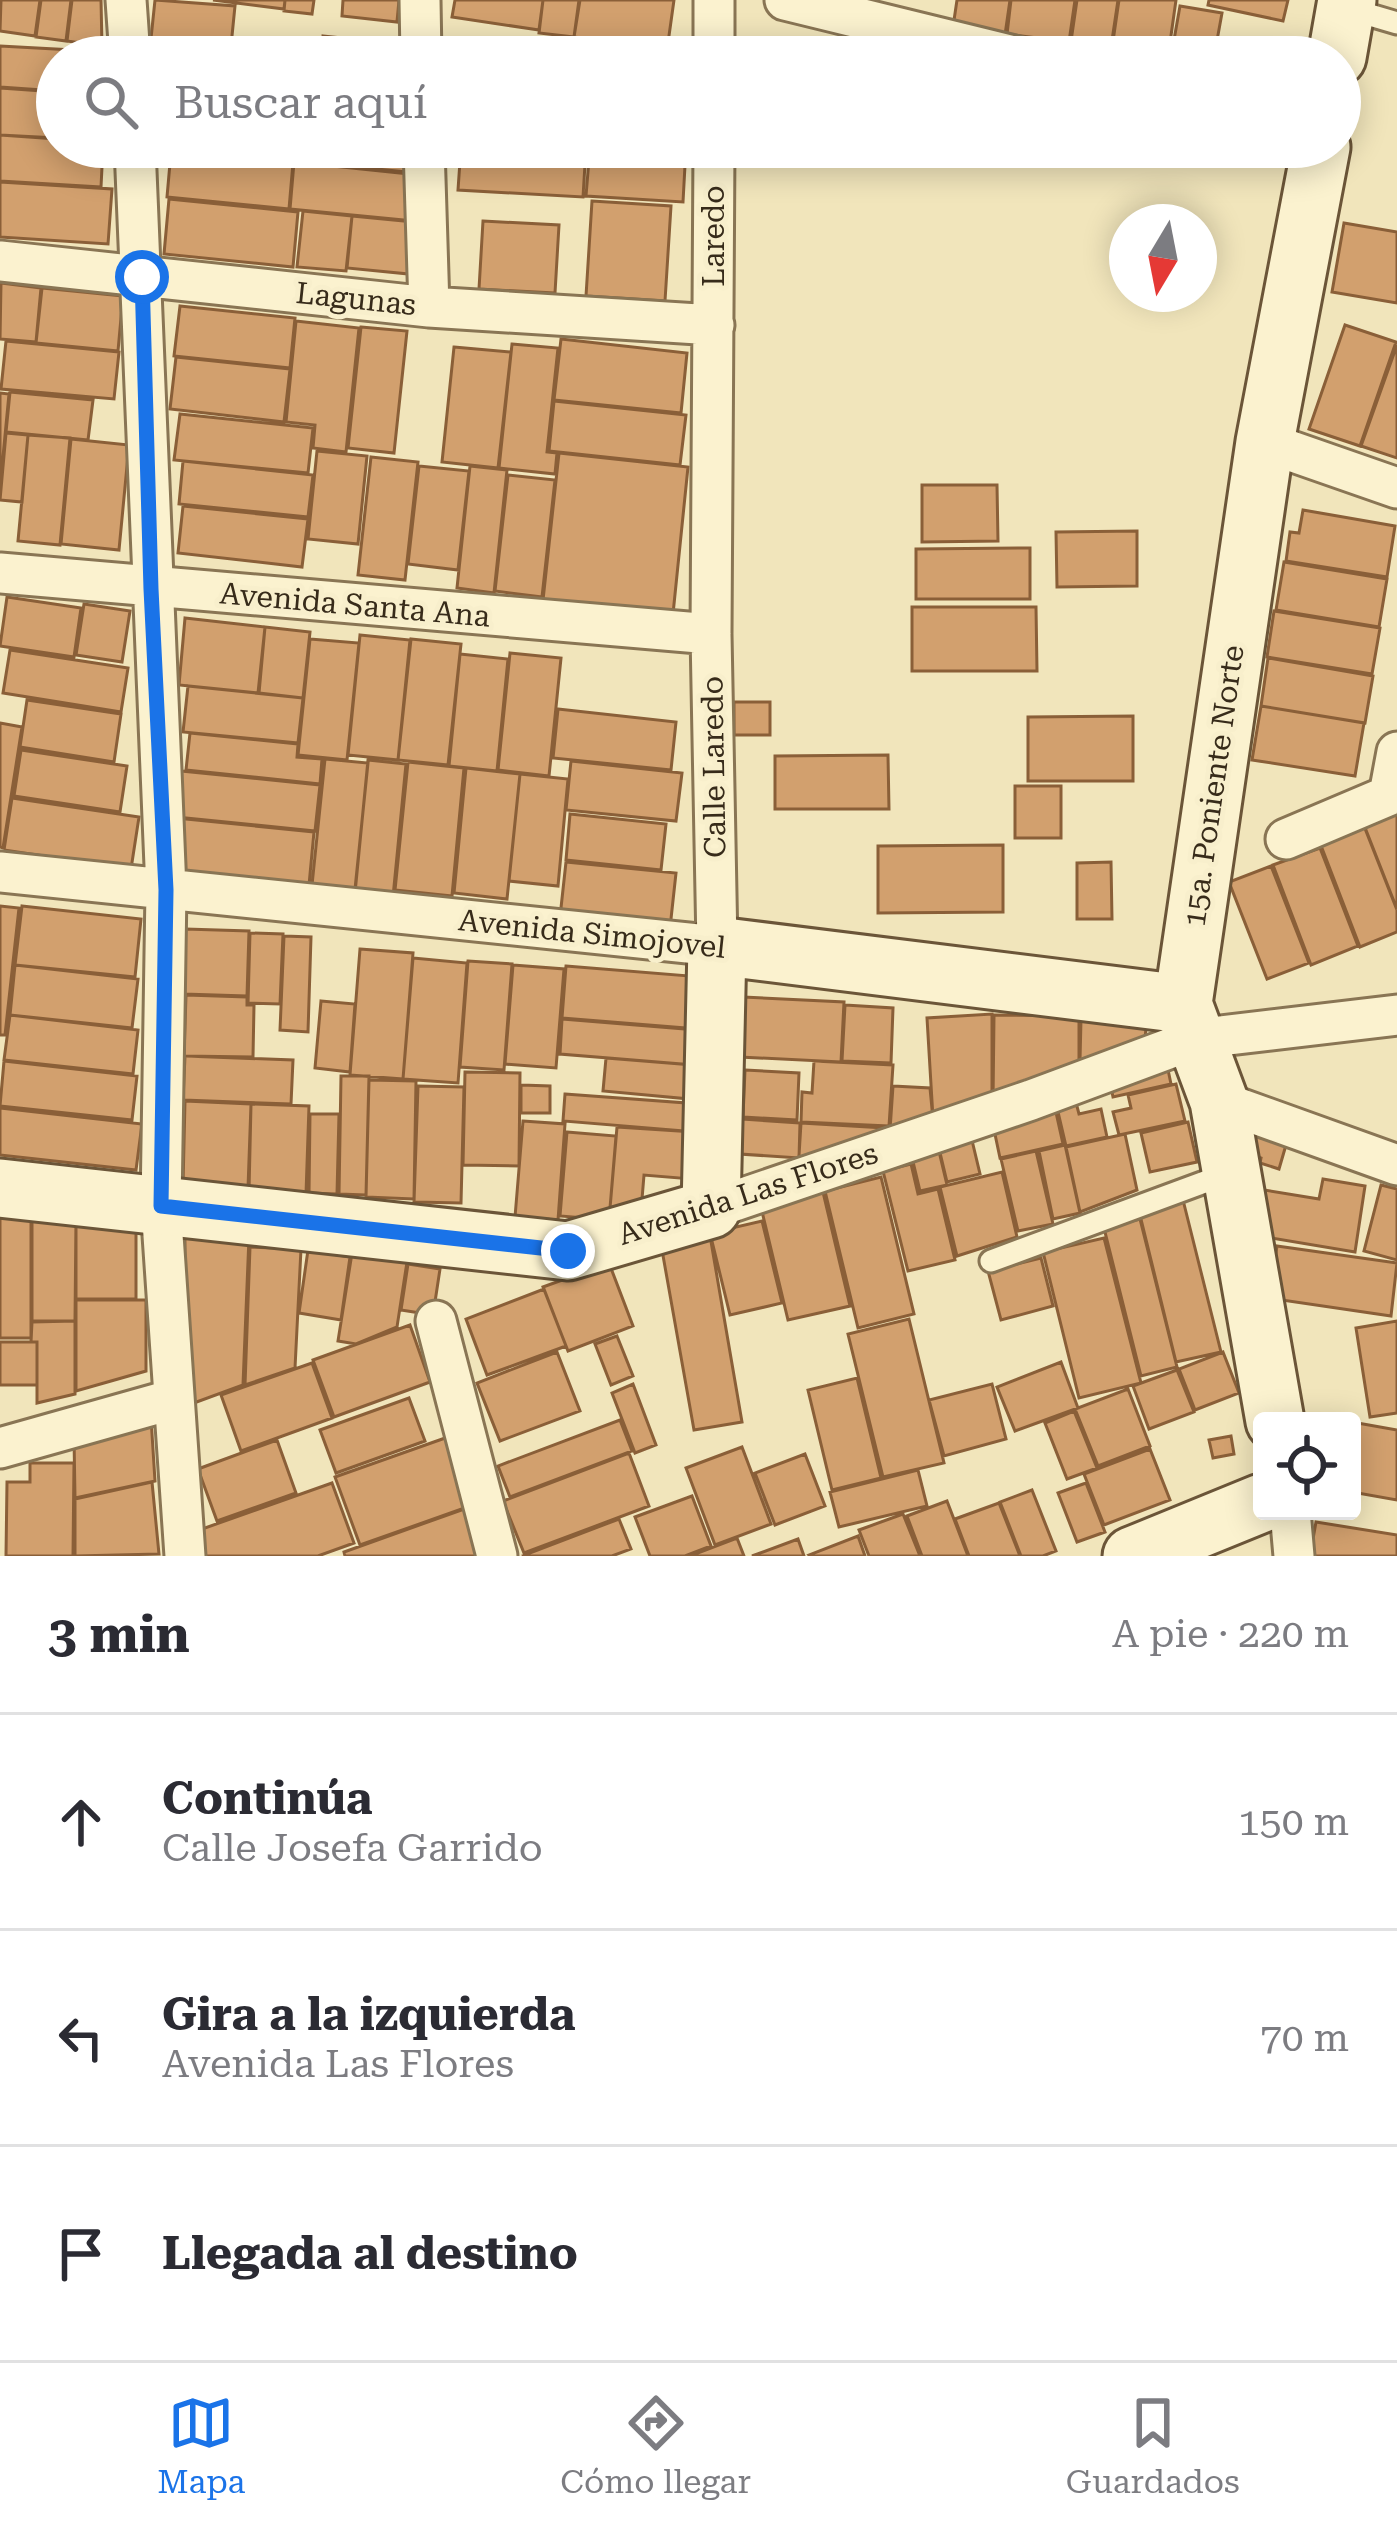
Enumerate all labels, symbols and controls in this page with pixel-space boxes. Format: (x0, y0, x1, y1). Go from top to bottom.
search box (36, 36, 1361, 168)
icon: search (78, 69, 144, 135)
text: Buscar aquí (174, 76, 427, 129)
street label: Laredo (696, 185, 731, 287)
north arrow (1109, 204, 1217, 312)
route start (115, 250, 169, 304)
street label: Lagunas (294, 275, 418, 322)
street label: Avenida Santa Ana (218, 575, 492, 634)
street label: 15a. Poniente Norte (1176, 643, 1251, 929)
street label: Calle Laredo (694, 676, 733, 858)
street label: Avenida Simojovel (457, 902, 727, 965)
street label: Avenida Las Flores (614, 1135, 882, 1252)
route end (541, 1224, 595, 1278)
map controls (1253, 1412, 1361, 1520)
button: locate (1253, 1412, 1361, 1520)
text: 3 min (48, 1605, 190, 1664)
text: A pie · 220 m (1112, 1611, 1349, 1657)
text: Continúa (162, 1772, 373, 1825)
icon: ahead (48, 1789, 114, 1855)
text: 150 m (1238, 1799, 1349, 1845)
text: Calle Josefa Garrido (162, 1825, 543, 1871)
text: Gira a la izquierda (162, 1988, 575, 2041)
icon: left (48, 2005, 114, 2071)
text: 70 m (1260, 2015, 1349, 2061)
text: Avenida Las Flores (162, 2041, 514, 2087)
icon: arrive (48, 2221, 114, 2287)
text: Llegada al destino (162, 2227, 578, 2280)
tab: Mapa (157, 2390, 245, 2501)
tab: Cómo llegar (560, 2390, 751, 2501)
tab: Guardados (1066, 2390, 1240, 2501)

